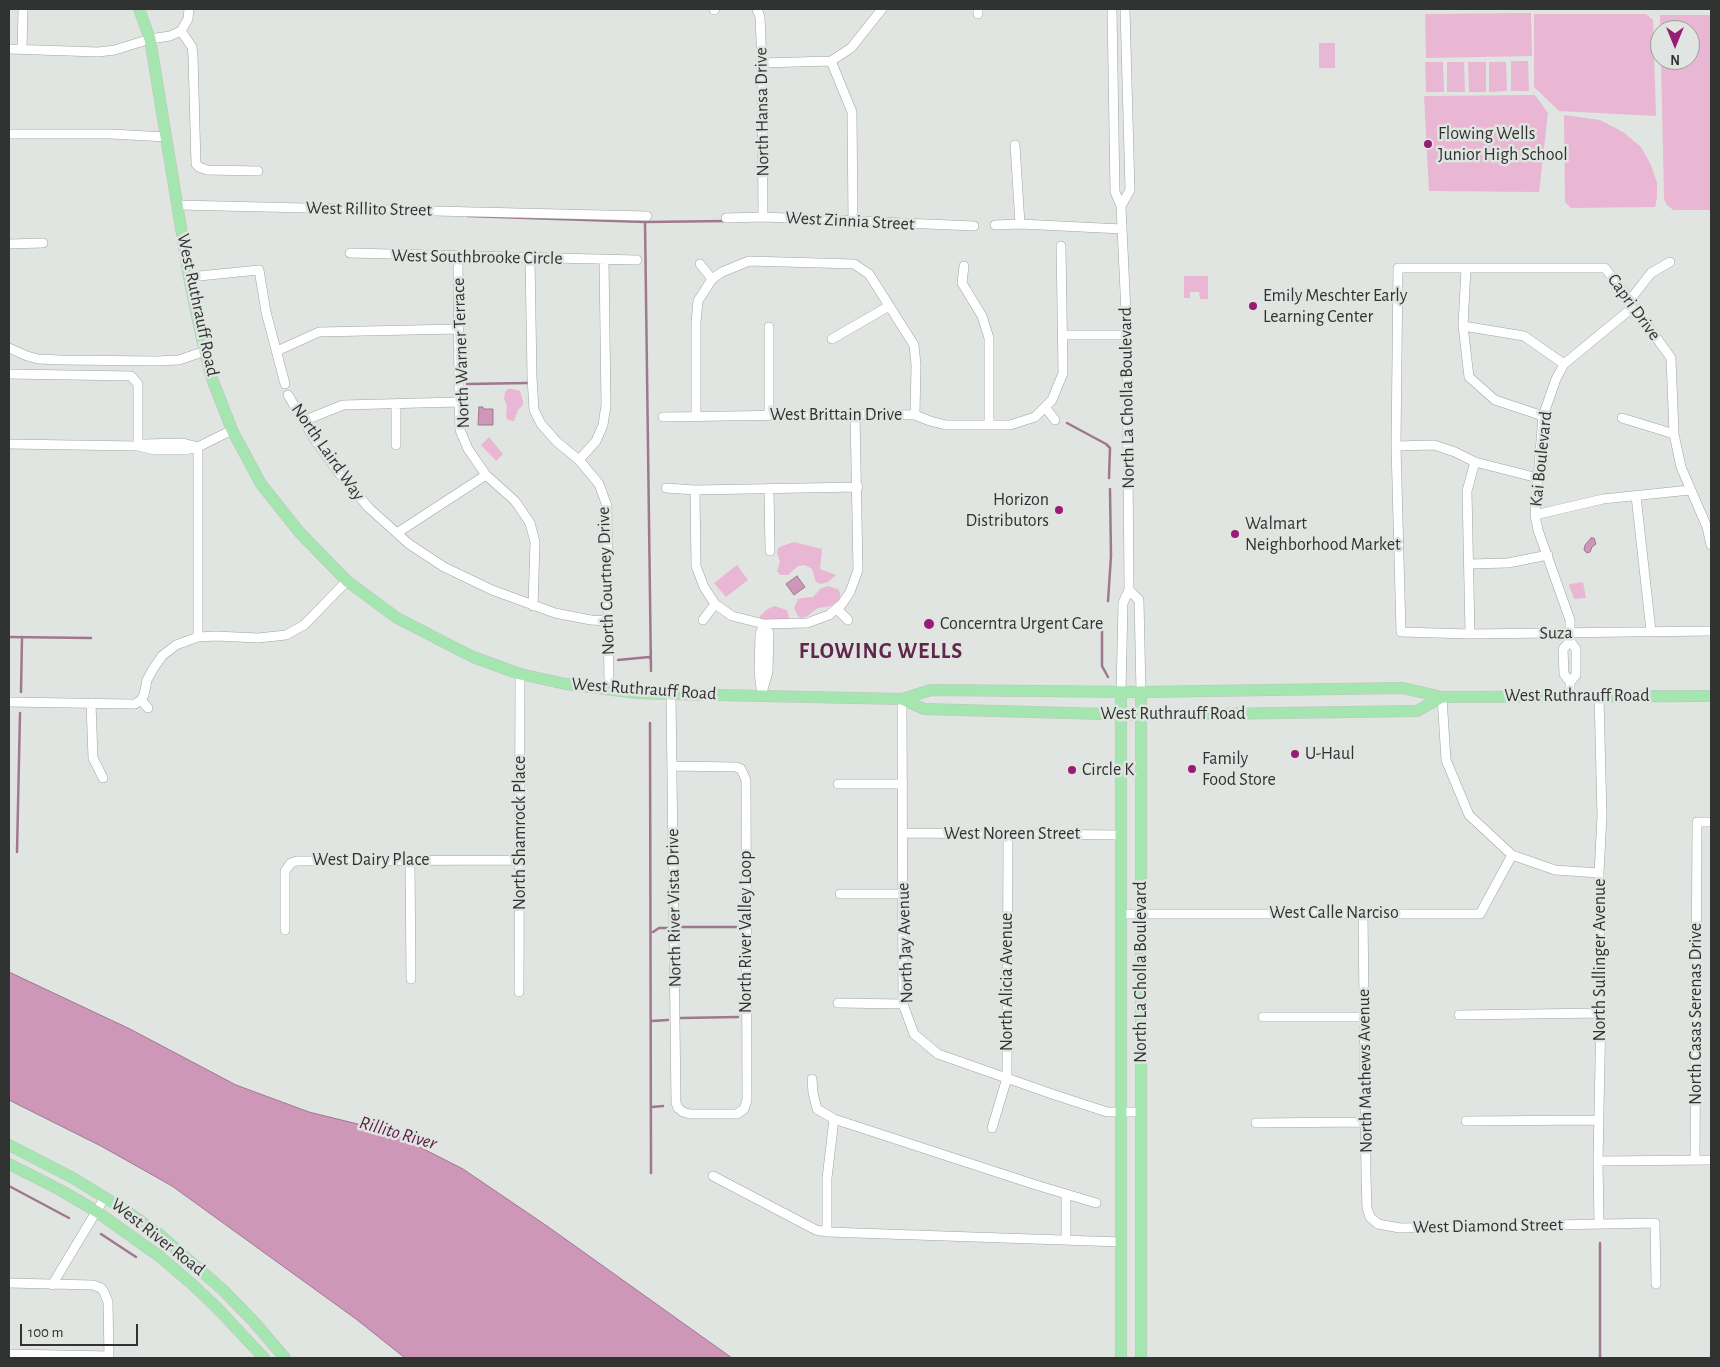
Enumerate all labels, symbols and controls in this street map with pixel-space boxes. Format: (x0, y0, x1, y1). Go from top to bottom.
north arrow (1650, 20, 1700, 70)
street label: North Hansa Drive (750, 47, 774, 177)
text: N (1670, 52, 1680, 66)
place label: Flowing Wells Junior High School (1438, 123, 1568, 166)
marker: Flowing Wells Junior High School (1422, 138, 1434, 150)
street label: West Rillito Street (306, 197, 432, 221)
street label: West Zinnia Street (785, 207, 915, 235)
street label: West Ruthrauff Road (172, 232, 224, 378)
street label: West Southbrooke Circle (391, 245, 563, 269)
street label: Capri Drive (1603, 269, 1665, 345)
street label: North Warner Terrace (448, 277, 474, 429)
place label: Emily Meschter Early Learning Center (1263, 285, 1407, 328)
marker: Emily Meschter Early Learning Center (1247, 300, 1259, 312)
street label: North La Cholla Boulevard (1115, 307, 1139, 489)
street label: North Laird Way (287, 399, 369, 505)
street label: West Brittain Drive (770, 404, 902, 426)
street label: Kai Boulevard (1525, 410, 1557, 508)
place label: Horizon Distributors (965, 489, 1049, 532)
marker: Horizon Distributors (1053, 504, 1065, 516)
street label: North Courtney Drive (593, 506, 619, 656)
place label: Walmart Neighborhood Market (1245, 513, 1401, 556)
marker: Walmart Neighborhood Market (1229, 528, 1241, 540)
place label: Concerntra Urgent Care (940, 613, 1103, 635)
marker: Concerntra Urgent Care (922, 617, 936, 631)
street label: Suza (1539, 622, 1573, 644)
district label: FLOWING WELLS (797, 638, 965, 664)
street label: West Ruthrauff Road (571, 673, 717, 705)
street label: West Ruthrauff Road (1504, 685, 1650, 707)
street label: West Ruthrauff Road (1100, 703, 1246, 725)
place label: U-Haul (1305, 743, 1355, 765)
place label: Family Food Store (1202, 748, 1276, 791)
marker: U-Haul (1289, 748, 1301, 760)
street label: North Shamrock Place (509, 756, 531, 910)
place label: Circle K (1082, 759, 1134, 781)
marker: Family Food Store (1186, 763, 1198, 775)
marker: Circle K (1066, 764, 1078, 776)
street label: West Noreen Street (944, 823, 1080, 845)
street label: North River Vista Drive (662, 828, 686, 988)
street label: West Dairy Place (312, 849, 430, 871)
street label: North River Valley Loop (735, 851, 757, 1013)
street label: North Sullinger Avenue (1589, 878, 1611, 1042)
street label: North La Cholla Boulevard (1130, 881, 1152, 1063)
street label: North Jay Avenue (892, 882, 918, 1004)
street label: West Calle Narciso (1269, 902, 1399, 924)
street label: North Alicia Avenue (996, 913, 1018, 1051)
street label: North Casas Serenas Drive (1685, 923, 1707, 1105)
street label: North Mathews Avenue (1353, 989, 1377, 1153)
water label: Rillito River (357, 1111, 439, 1155)
street label: West River Road (107, 1194, 209, 1280)
street label: West Diamond Street (1413, 1214, 1563, 1238)
scale bar (22, 1314, 140, 1346)
text: 100 m (28, 1325, 63, 1340)

